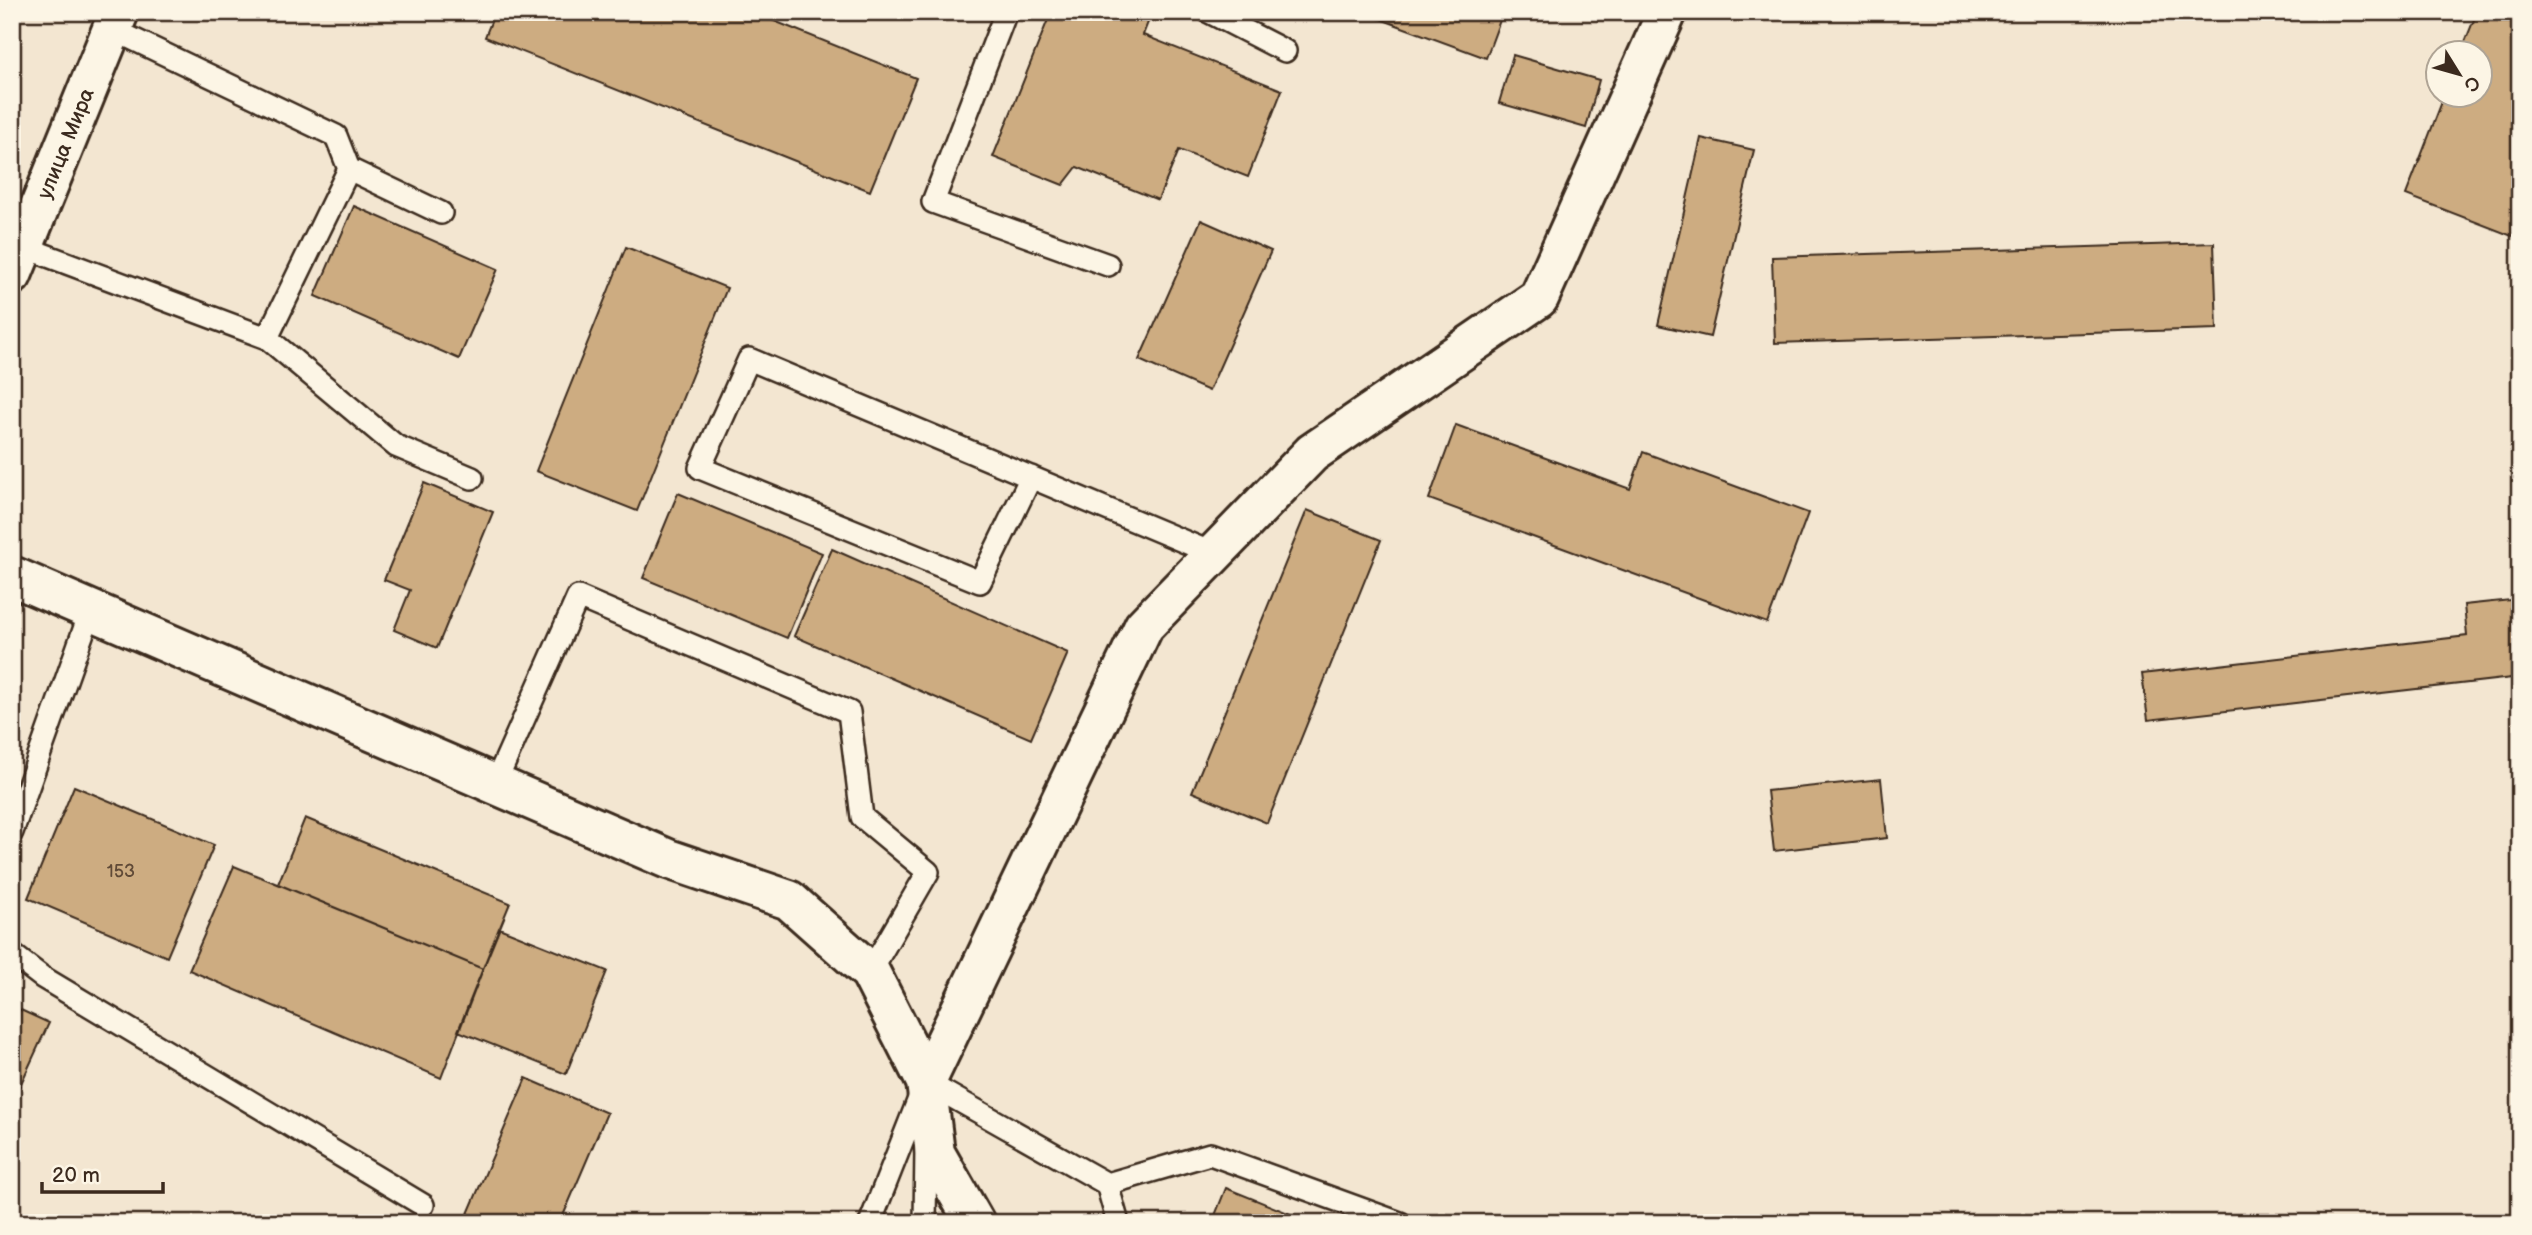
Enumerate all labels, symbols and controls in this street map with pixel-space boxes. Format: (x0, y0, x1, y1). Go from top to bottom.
north arrow (2424, 38, 2494, 108)
text: С (2458, 71, 2485, 96)
street label: улица Мира (32, 84, 100, 203)
house number: 153 (107, 861, 135, 882)
scale bar (42, 1151, 163, 1195)
text: 20 m (52, 1163, 100, 1188)

